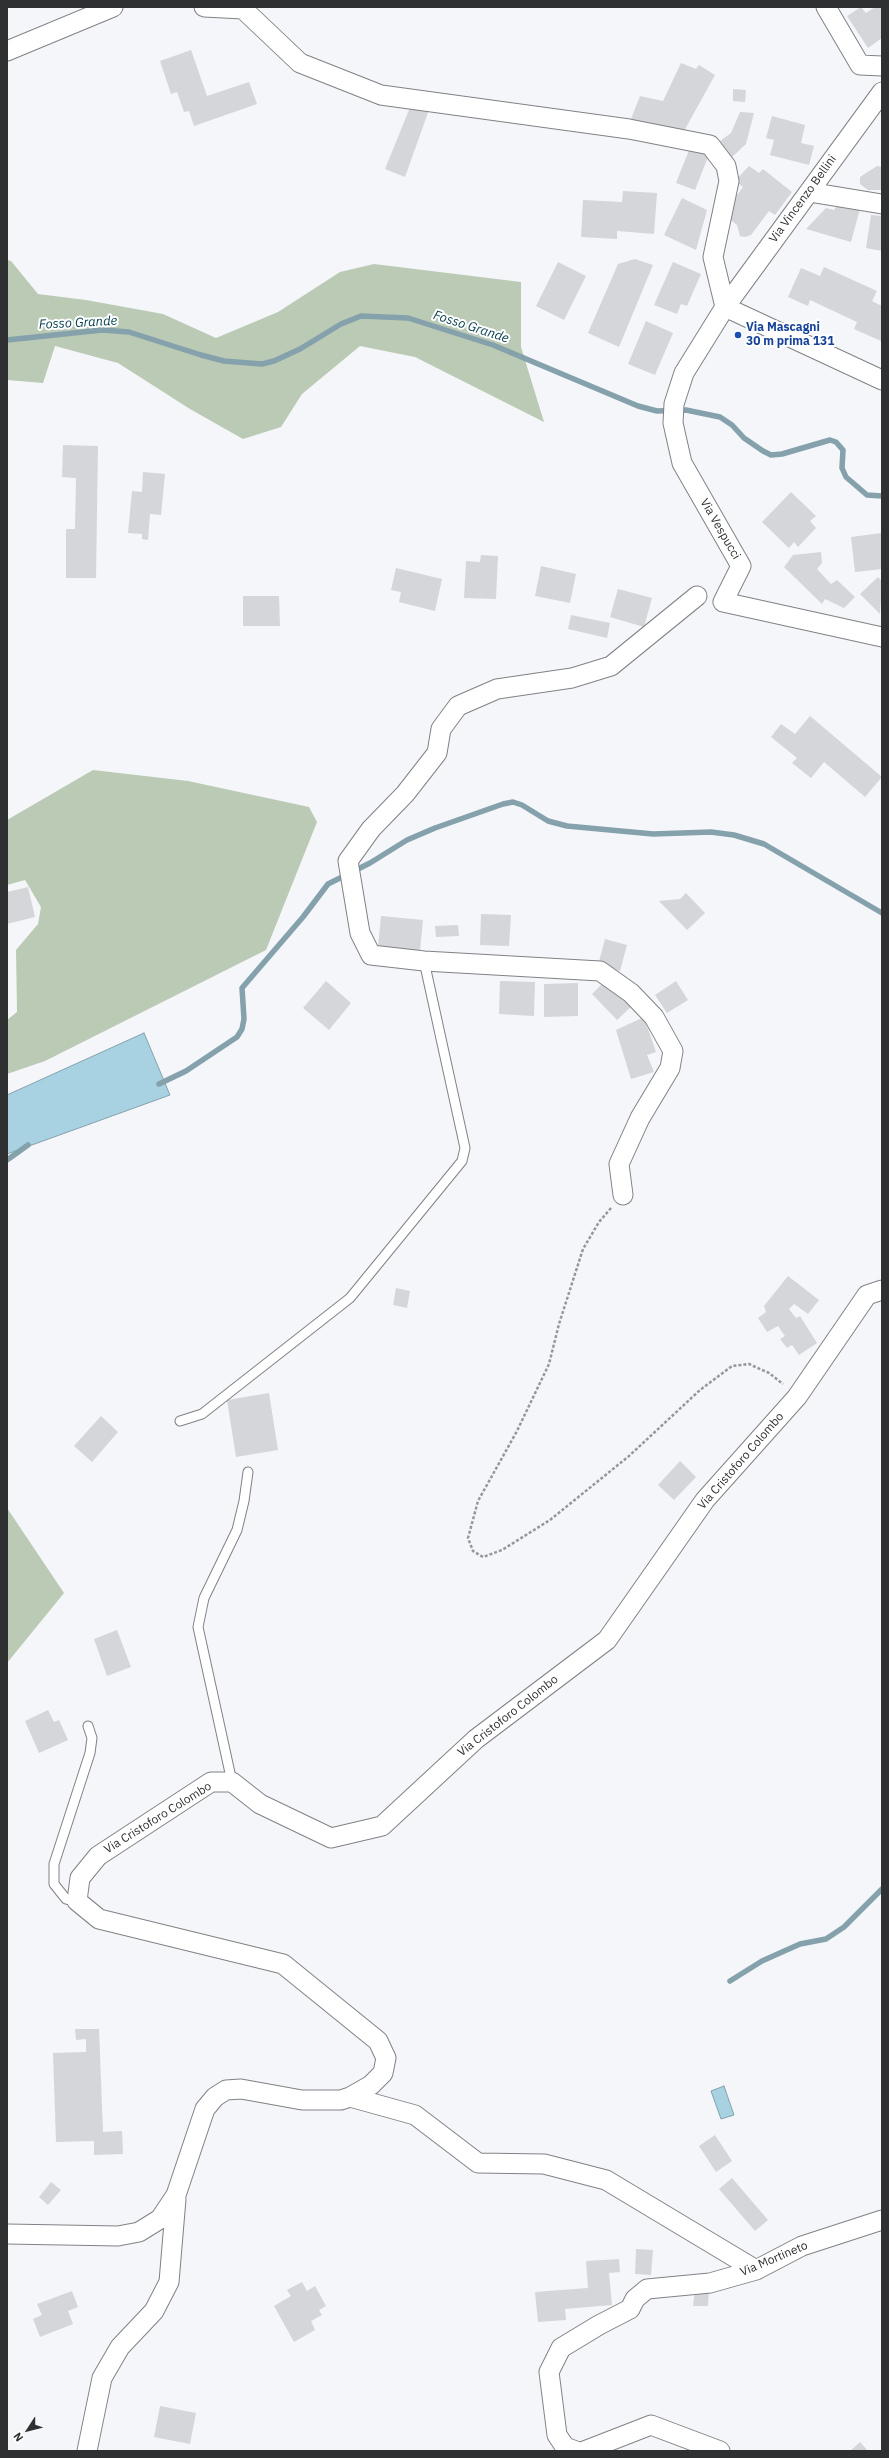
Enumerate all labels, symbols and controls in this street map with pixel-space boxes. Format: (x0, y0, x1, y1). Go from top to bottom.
street label: Via Vincenzo Bellini (766, 152, 840, 246)
water label: Fosso Grande (431, 307, 511, 347)
water label: Fosso Grande (38, 313, 118, 333)
place label: Via Mascagni 30 m prima 131 (746, 321, 834, 349)
marker: Via Mascagni 30 m prima 131 (733, 330, 743, 340)
street label: Via Vespucci (697, 496, 743, 562)
street label: Via Cristoforo Colombo (695, 1410, 787, 1512)
street label: Via Cristoforo Colombo (455, 1672, 561, 1760)
street label: Via Cristoforo Colombo (102, 1779, 214, 1857)
street label: Via Mortineto (738, 2238, 810, 2280)
north arrow (8, 2410, 48, 2450)
text: N (10, 2430, 26, 2444)

